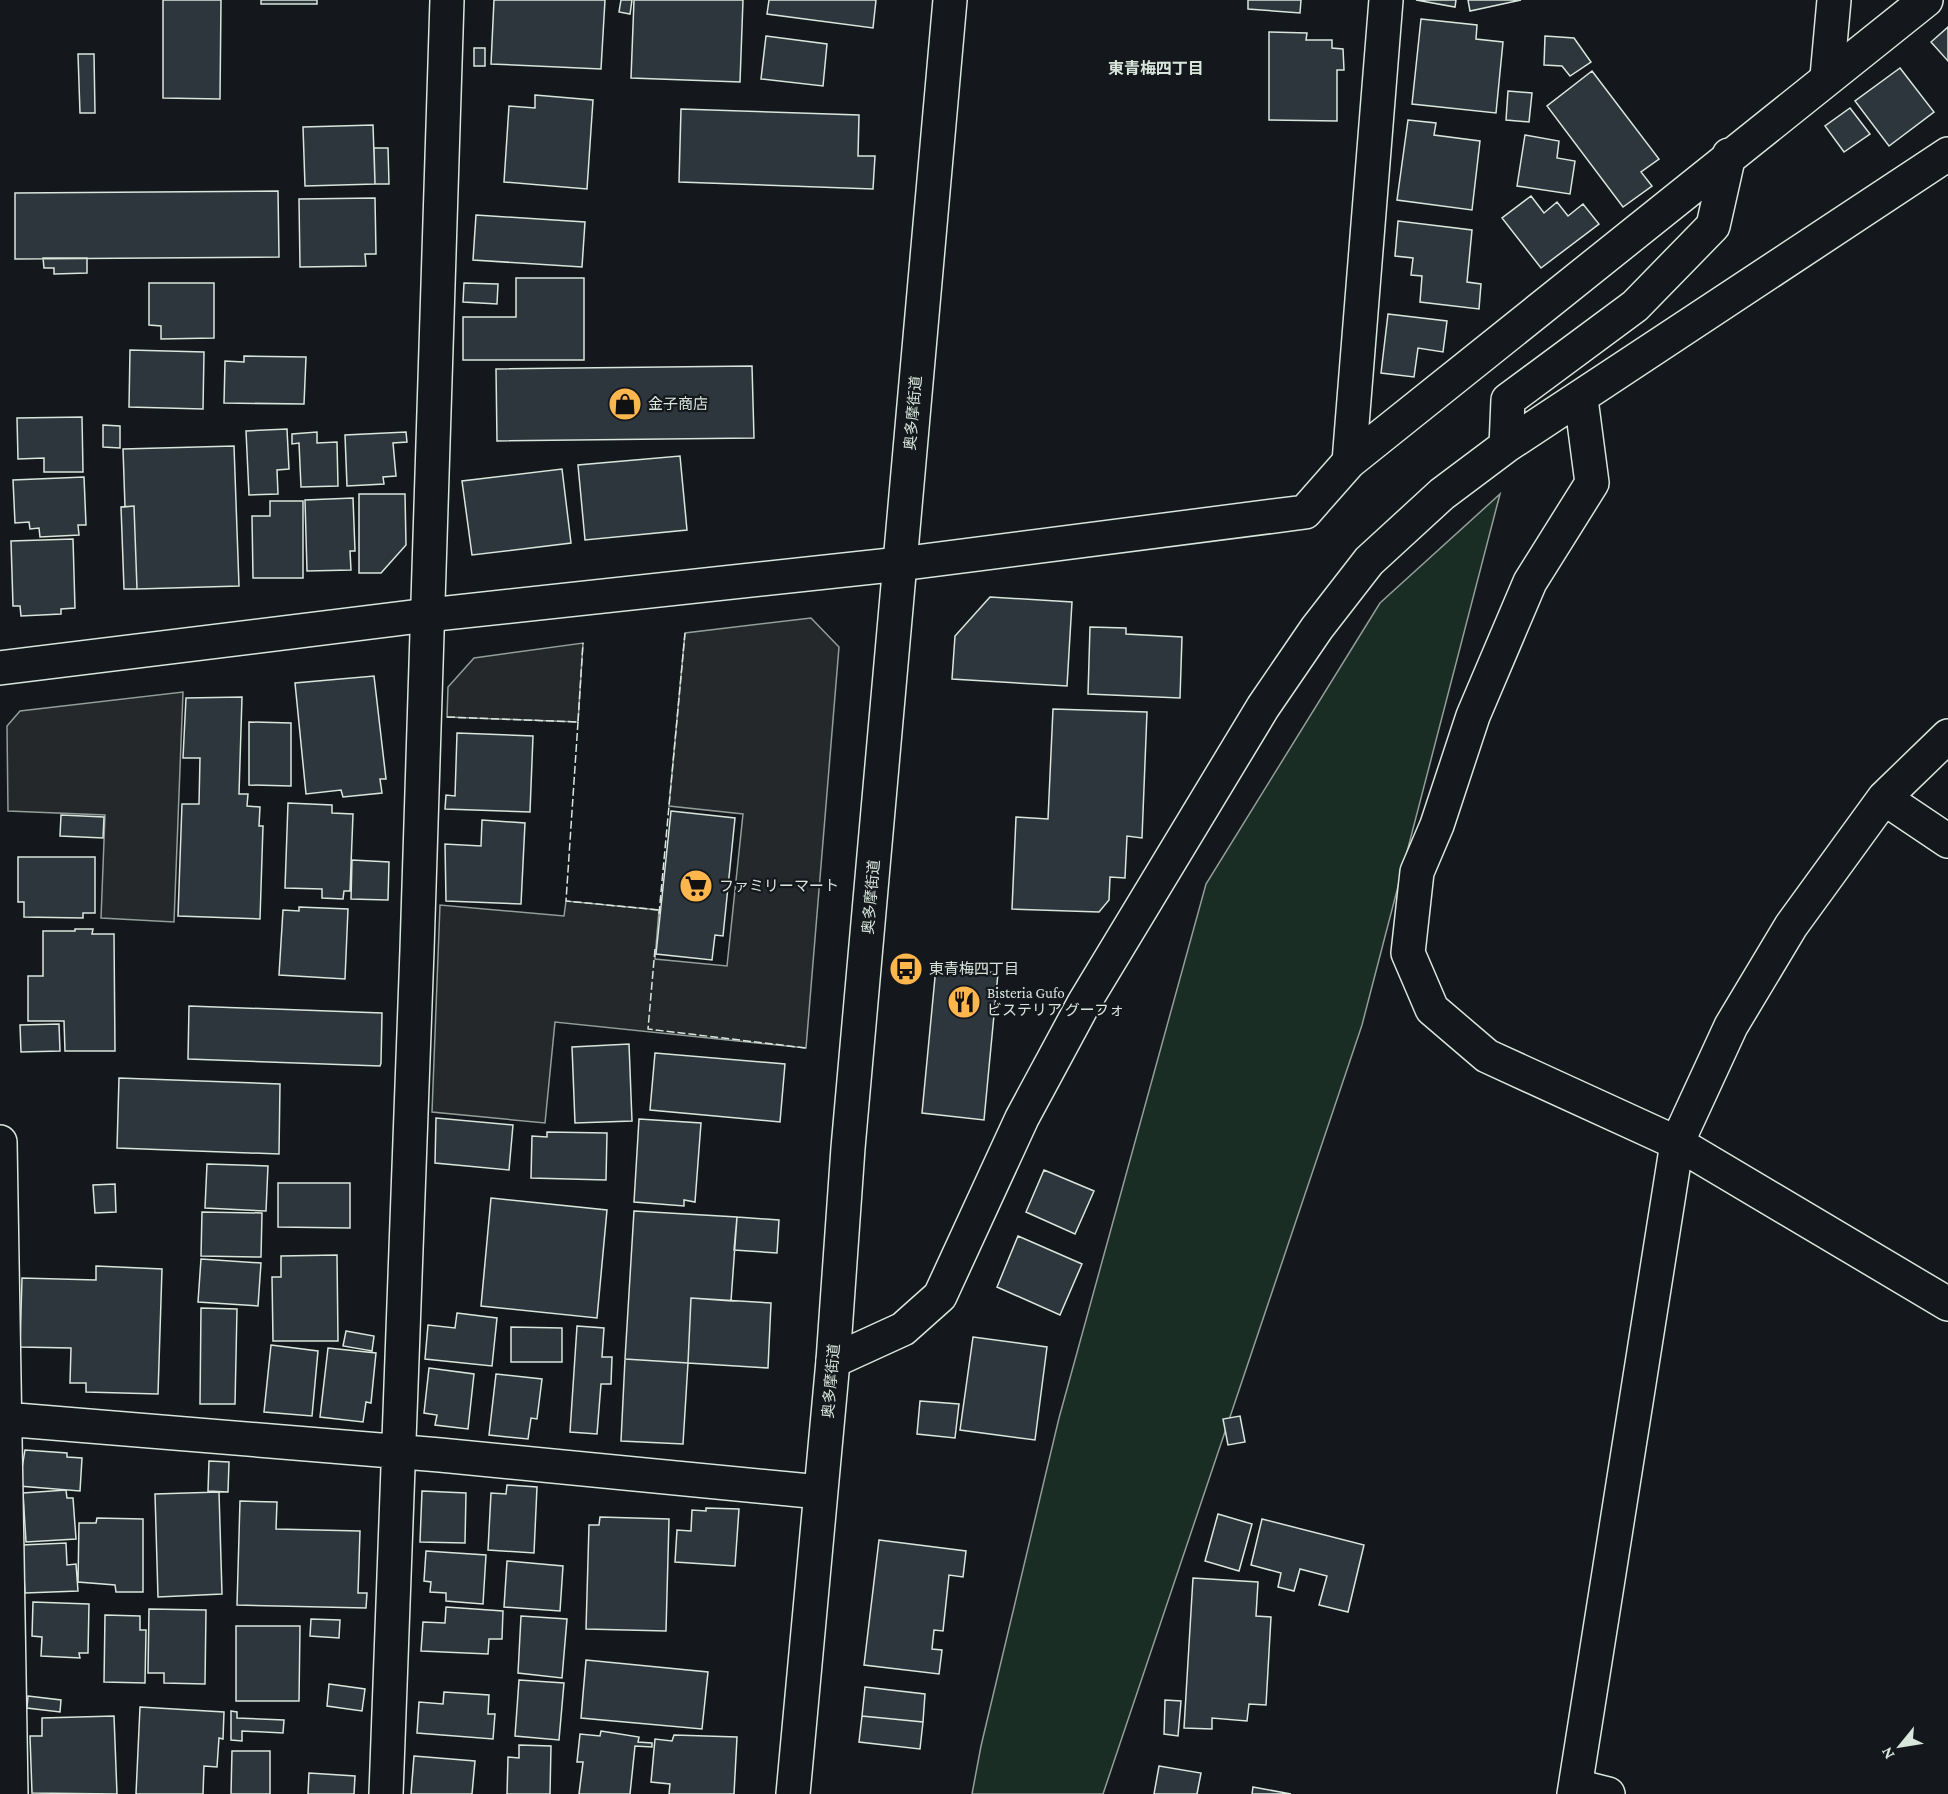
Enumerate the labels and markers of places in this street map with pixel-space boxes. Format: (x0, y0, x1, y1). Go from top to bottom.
shop icon: 金子商店 (607, 386, 643, 422)
place label: 金子商店 (648, 396, 708, 412)
supermarket icon: ファミリーマート (678, 868, 714, 904)
place label: ファミリーマート (719, 878, 839, 894)
bus stop icon: 東青梅四丁目 (888, 951, 924, 987)
place label: 東青梅四丁目 (929, 960, 1019, 977)
restaurant icon: Bisteria Gufo ビステリア グーフォ (946, 984, 982, 1020)
place label: Bisteria Gufo ビステリア グーフォ (987, 985, 1124, 1018)

